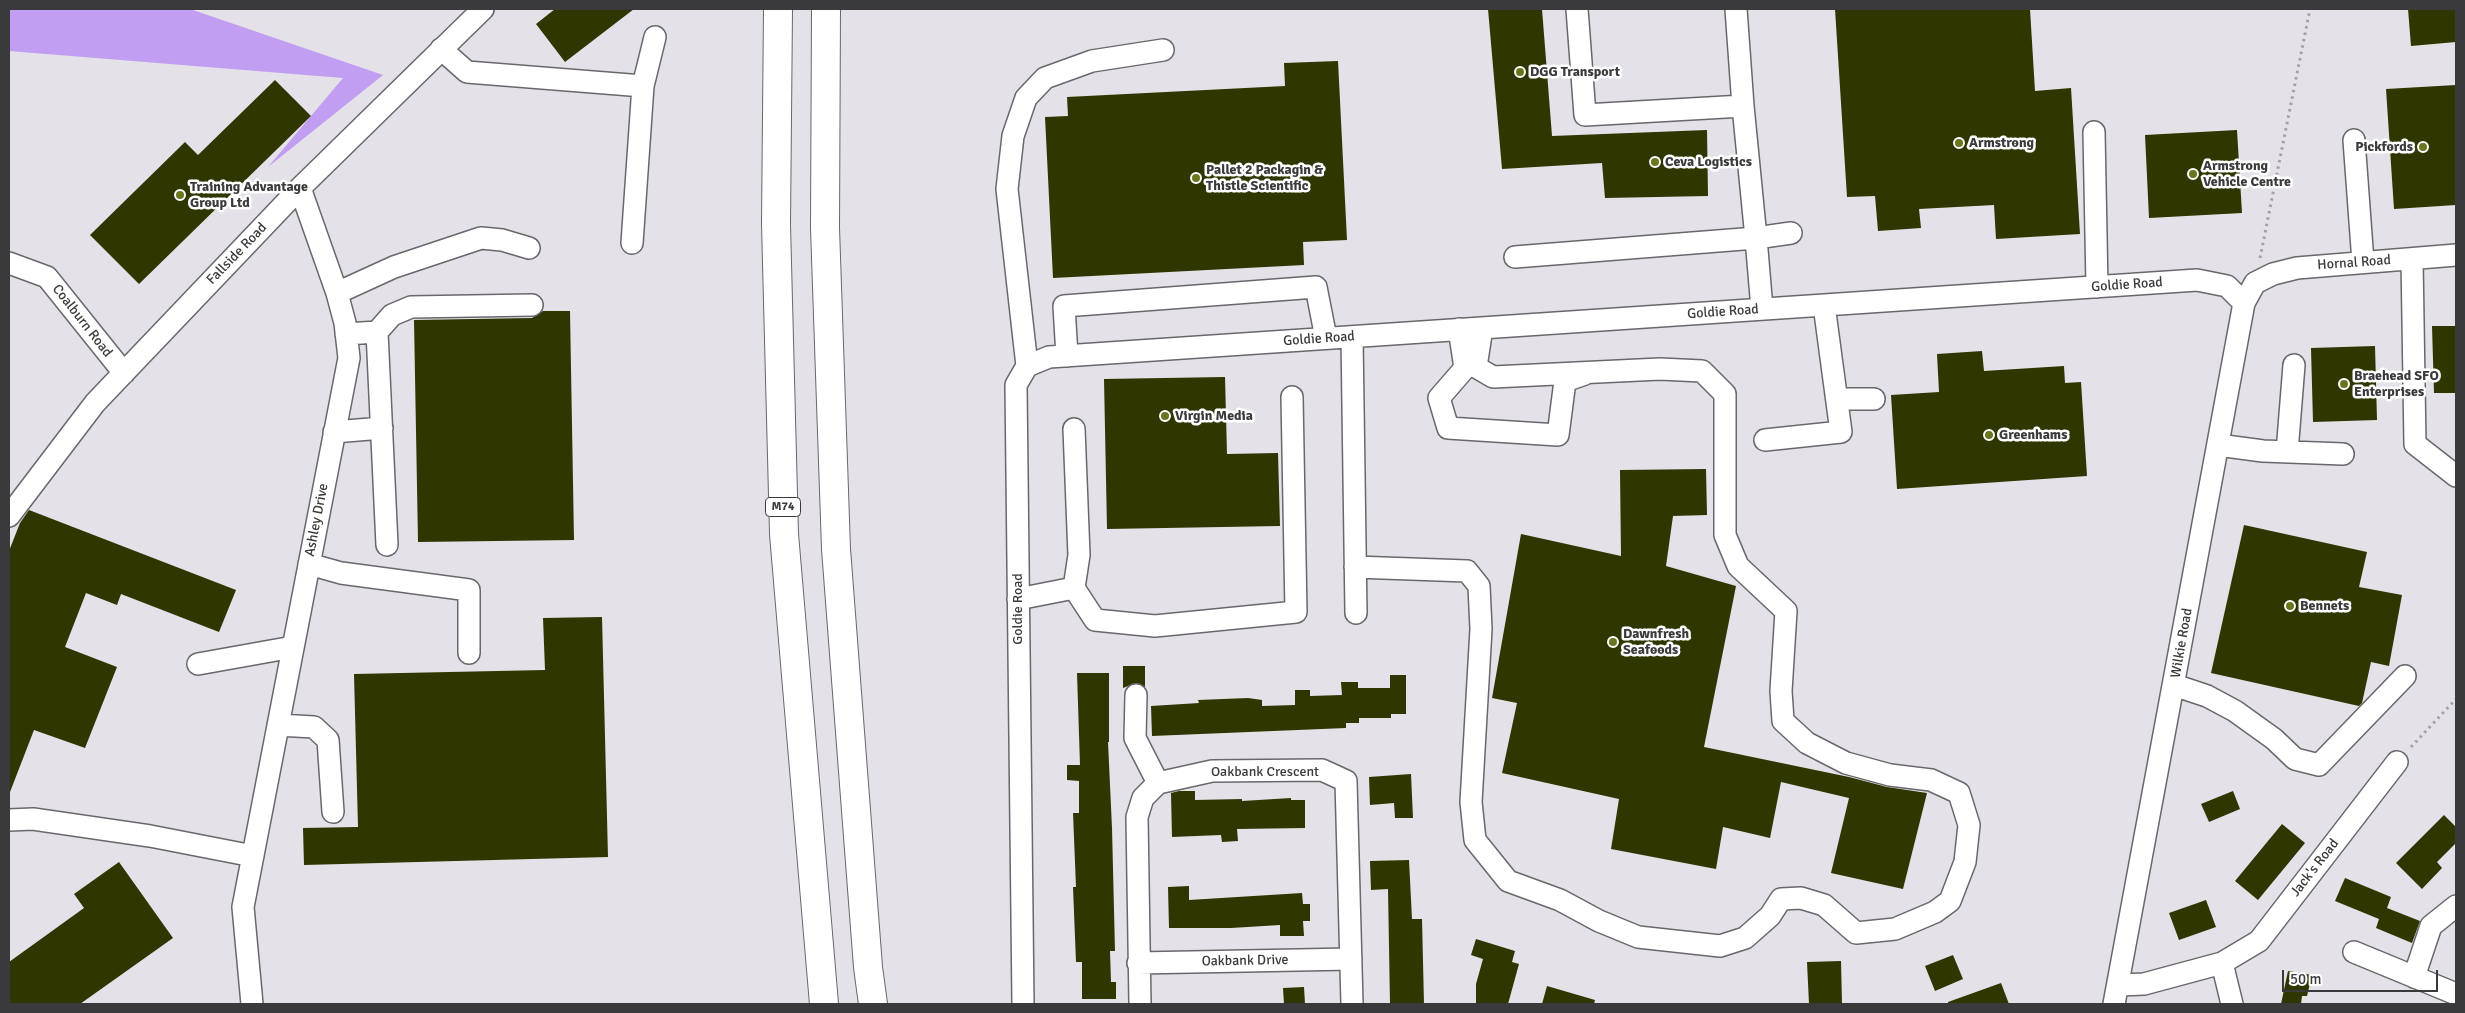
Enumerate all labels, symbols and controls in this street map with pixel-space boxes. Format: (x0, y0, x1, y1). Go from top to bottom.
place label: DGG Transport (1530, 64, 1620, 80)
marker: DGG Transport (1514, 66, 1526, 78)
place label: Armstrong (1969, 135, 2034, 151)
marker: Armstrong (1953, 137, 1965, 149)
place label: Pickfords (2355, 139, 2413, 155)
marker: Pickfords (2417, 141, 2429, 153)
place label: Ceva Logistics (1665, 154, 1752, 170)
marker: Ceva Logistics (1649, 156, 1661, 168)
place label: Armstrong Vehicle Centre (2203, 158, 2291, 190)
place label: Pallet 2 Packagin & Thistle Scientific (1206, 162, 1323, 194)
marker: Armstrong Vehicle Centre (2187, 168, 2199, 180)
marker: Pallet 2 Packagin & Thistle Scientific (1190, 172, 1202, 184)
place label: Training Advantage Group Ltd (190, 179, 308, 212)
marker: Training Advantage Group Ltd (174, 189, 186, 201)
street label: Fallside Road (203, 220, 271, 288)
street label: Hornal Road (2317, 252, 2391, 274)
street label: Goldie Road (2091, 274, 2163, 296)
street label: Coalburn Road (48, 281, 116, 361)
street label: Goldie Road (1687, 301, 1759, 323)
street label: Goldie Road (1283, 328, 1355, 350)
place label: Braehead SFO Enterprises (2354, 368, 2439, 401)
marker: Braehead SFO Enterprises (2338, 378, 2350, 390)
place label: Virgin Media (1175, 408, 1253, 424)
marker: Virgin Media (1159, 410, 1171, 422)
place label: Greenhams (1999, 427, 2067, 443)
marker: Greenhams (1983, 429, 1995, 441)
street label: Ashley Drive (302, 482, 332, 558)
road number: M74 (766, 498, 800, 516)
street label: Goldie Road (1010, 573, 1026, 645)
place label: Bennets (2300, 598, 2349, 614)
marker: Bennets (2284, 600, 2296, 612)
street label: Wilkie Road (2168, 607, 2196, 679)
place label: Dawnfresh Seafoods (1623, 626, 1689, 658)
marker: Dawnfresh Seafoods (1607, 636, 1619, 648)
street label: Oakbank Crescent (1211, 764, 1319, 780)
street label: Jack's Road (2287, 836, 2343, 900)
street label: Oakbank Drive (1202, 952, 1288, 970)
scale bar (2285, 960, 2441, 992)
text: 50 m (2290, 970, 2321, 988)

